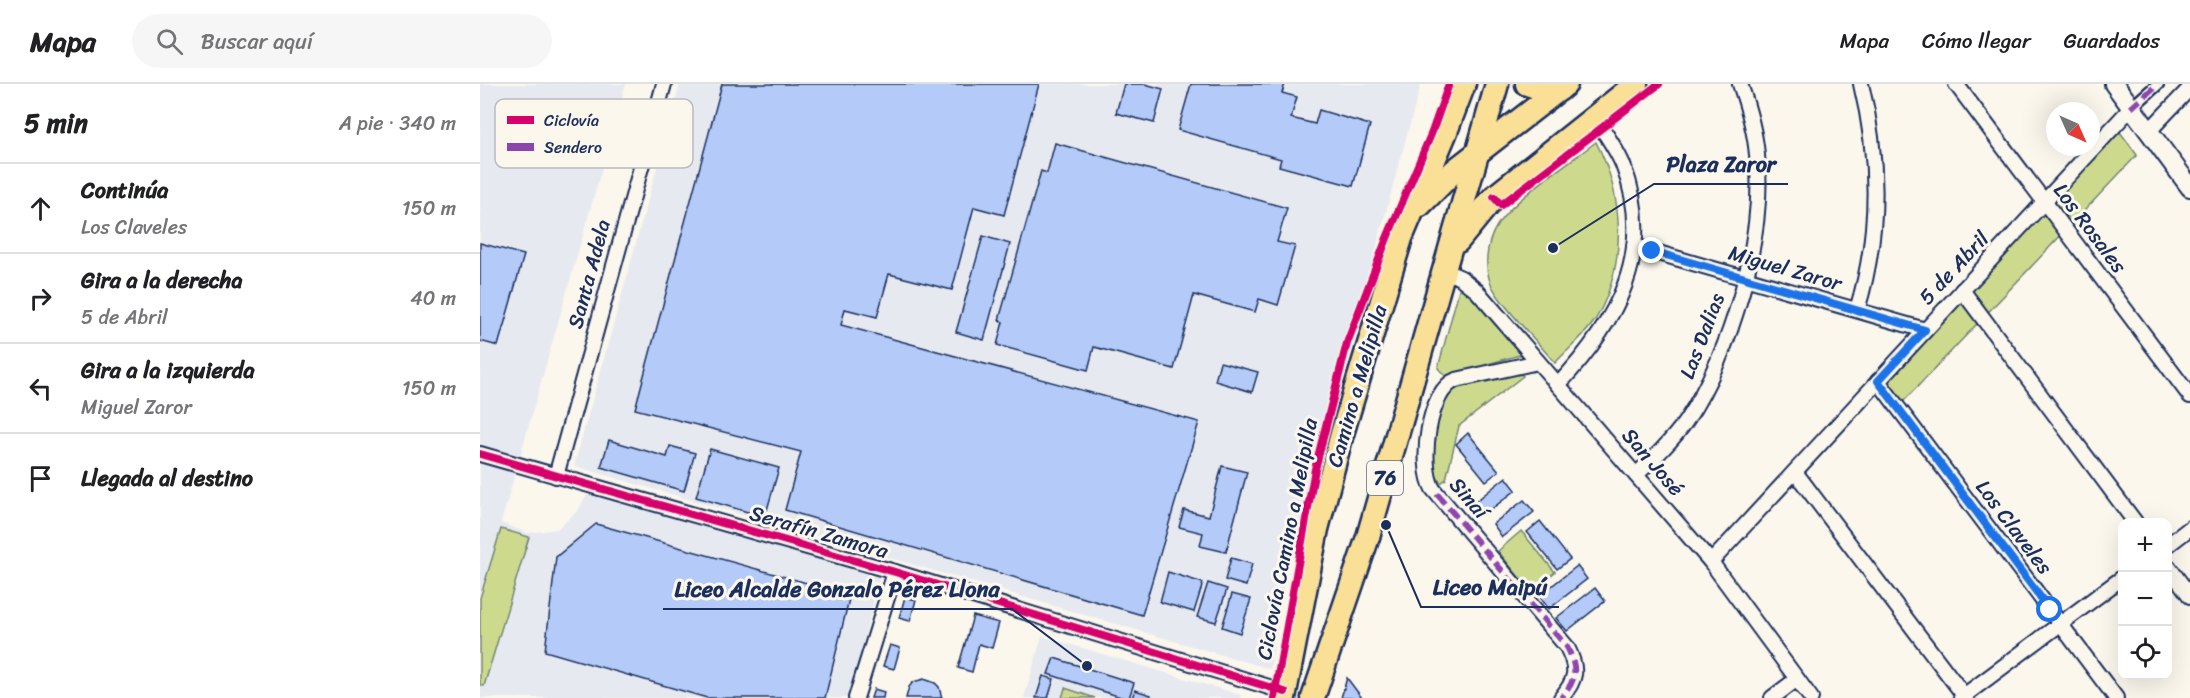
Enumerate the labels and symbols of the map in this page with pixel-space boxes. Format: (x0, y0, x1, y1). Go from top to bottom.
legend (495, 99, 693, 168)
north arrow (2046, 102, 2100, 156)
text: Ciclovía (544, 106, 599, 135)
text: Sendero (544, 133, 602, 162)
callout: Plaza Zaror (1654, 144, 1788, 184)
text: Plaza Zaror (1666, 145, 1778, 184)
street label: Los Rosales (2043, 174, 2137, 282)
street label: Santa Adela (556, 215, 622, 333)
street label: 5 de Abril (1909, 221, 2000, 314)
street label: Miguel Zaror (1724, 234, 1847, 303)
route end (1638, 237, 1664, 263)
street label: Las Dalias (1668, 287, 1736, 385)
street label: Camino a Melipilla (1316, 300, 1399, 472)
street label: Ciclovía Camino a Melipilla (1245, 414, 1329, 663)
street label: San José (1612, 419, 1694, 505)
road number: 76 (1367, 461, 1403, 495)
street label: Sinaí (1439, 468, 1500, 530)
street label: Los Claveles (1965, 471, 2063, 583)
street label: Serafín Zamora (745, 494, 893, 570)
callout: Liceo Maipú (1421, 567, 1559, 607)
text: Liceo Maipú (1433, 568, 1548, 607)
callout: Liceo Alcalde Gonzalo Pérez Llona (663, 569, 1012, 609)
text: Liceo Alcalde Gonzalo Pérez Llona (674, 570, 1000, 609)
route start (2036, 596, 2062, 622)

